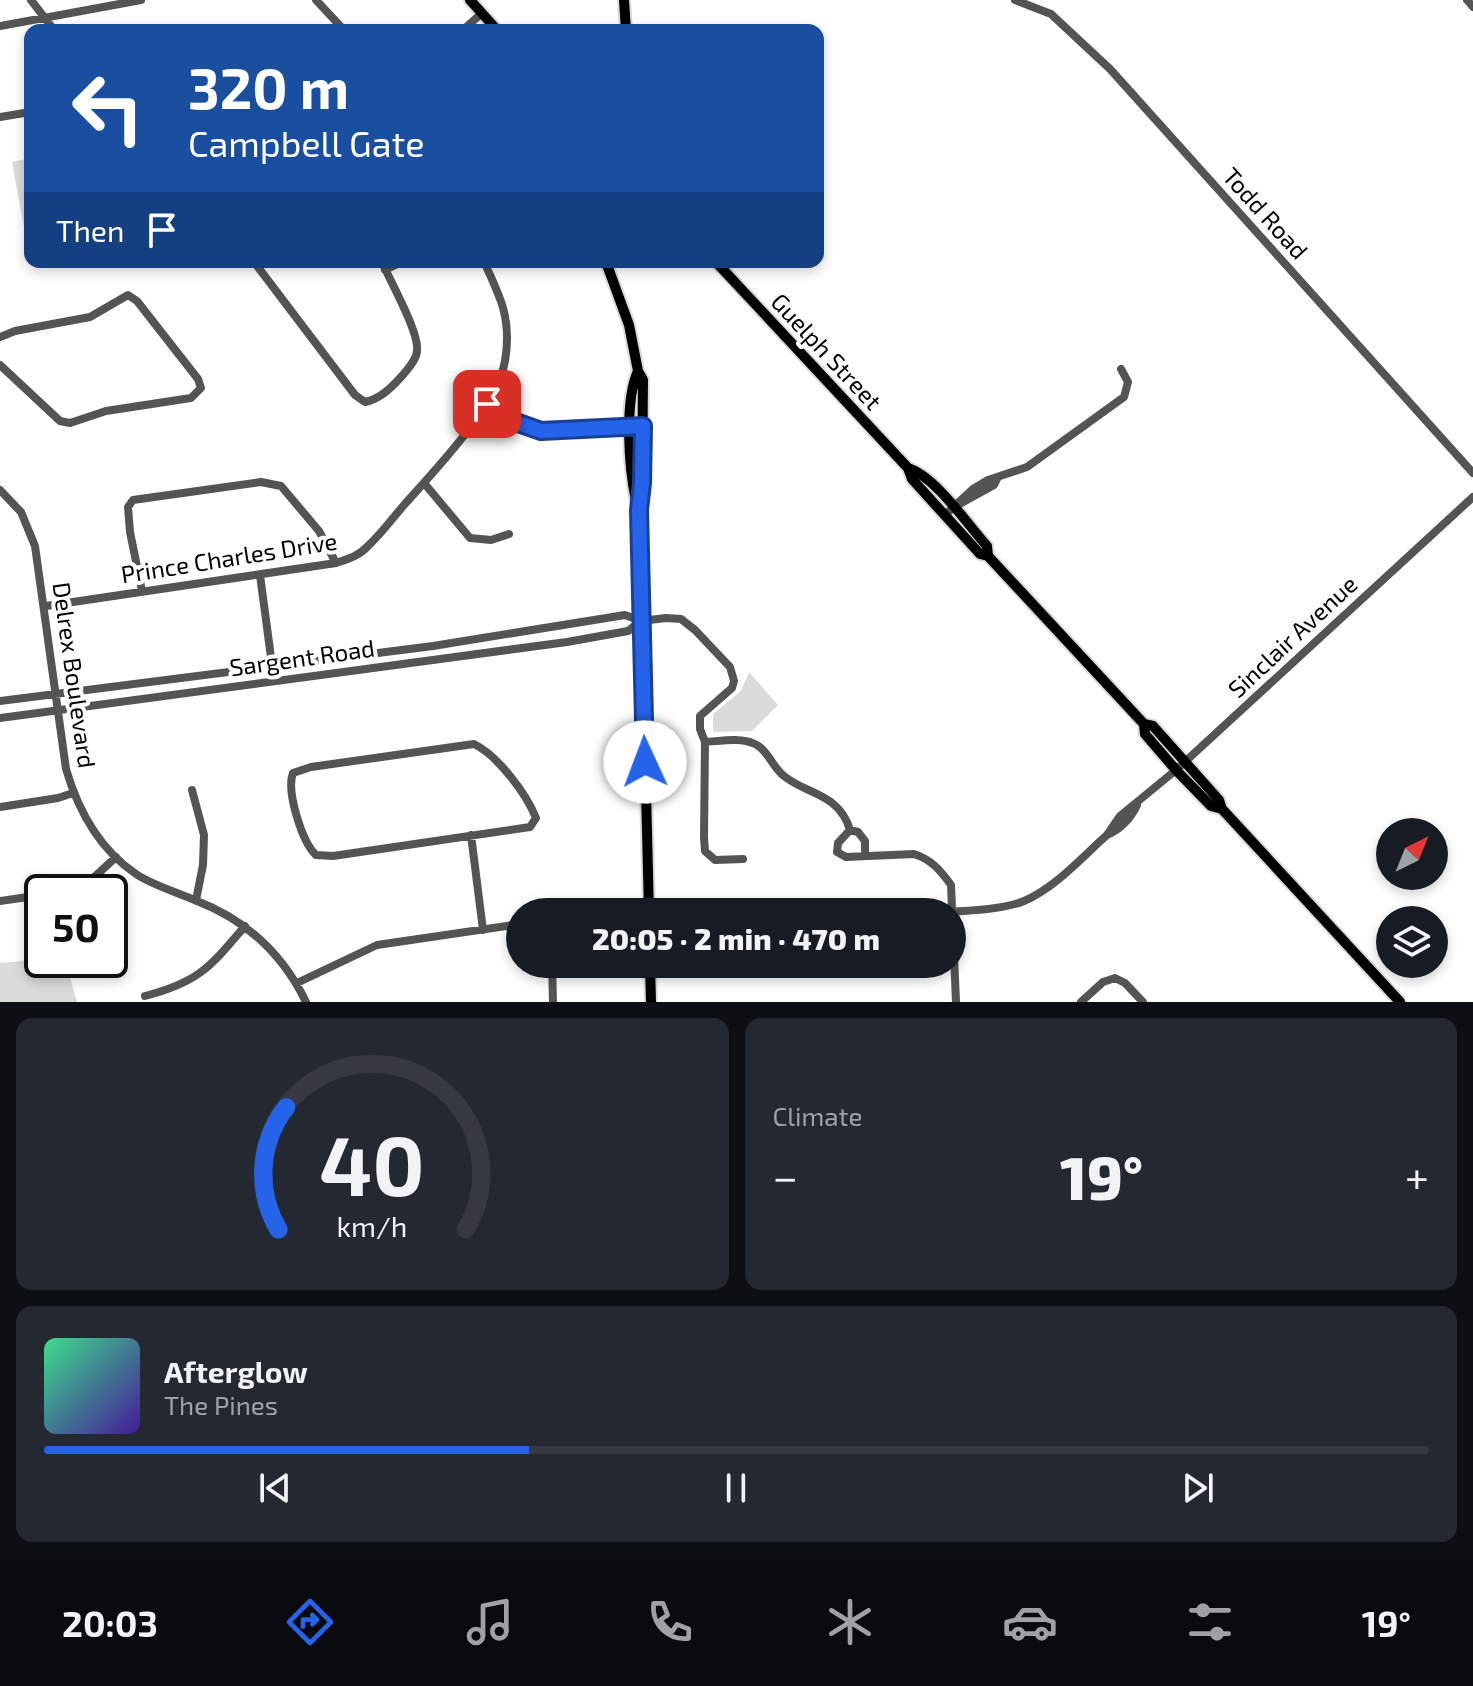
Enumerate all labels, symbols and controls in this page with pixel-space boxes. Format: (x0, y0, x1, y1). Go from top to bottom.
text: 320 m (188, 53, 349, 120)
icon: left (56, 56, 160, 160)
text: Campbell Gate (188, 121, 424, 164)
street label: Todd Road (1217, 161, 1315, 265)
icon: arrive (140, 208, 184, 252)
text: Then (56, 212, 124, 248)
street label: Guelph Street (766, 287, 888, 415)
pin (453, 370, 521, 438)
icon: arrive (465, 382, 509, 426)
street label: Prince Charles Drive (119, 526, 339, 588)
street label: Sinclair Avenue (1222, 569, 1362, 703)
street label: Delrex Boulevard (48, 580, 102, 770)
street label: Sargent Road (228, 632, 376, 682)
position arrow (603, 720, 687, 804)
north arrow (1376, 818, 1448, 890)
map controls (1376, 818, 1448, 978)
speed limit sign: 50 (24, 874, 128, 978)
button: layers (1376, 906, 1448, 978)
text: 20:05 · 2 min · 470 m (592, 920, 880, 956)
text: Climate (773, 1100, 862, 1131)
text: 40 (320, 1113, 425, 1213)
text: 19° (1060, 1140, 1143, 1212)
text: − (773, 1149, 798, 1202)
text: + (1405, 1149, 1429, 1202)
text: km/h (337, 1208, 408, 1243)
text: Afterglow (164, 1353, 308, 1389)
text: The Pines (164, 1389, 278, 1420)
icon: previous (253, 1466, 297, 1510)
icon: pause (714, 1466, 758, 1510)
icon: next (1176, 1466, 1220, 1510)
icon: directions (282, 1594, 338, 1650)
icon: music (462, 1594, 518, 1650)
icon: phone (642, 1594, 698, 1650)
icon: climate (822, 1594, 878, 1650)
icon: car (1002, 1594, 1058, 1650)
icon: filters (1182, 1594, 1238, 1650)
text: 20:03 (62, 1601, 158, 1644)
text: 19° (1362, 1601, 1411, 1644)

